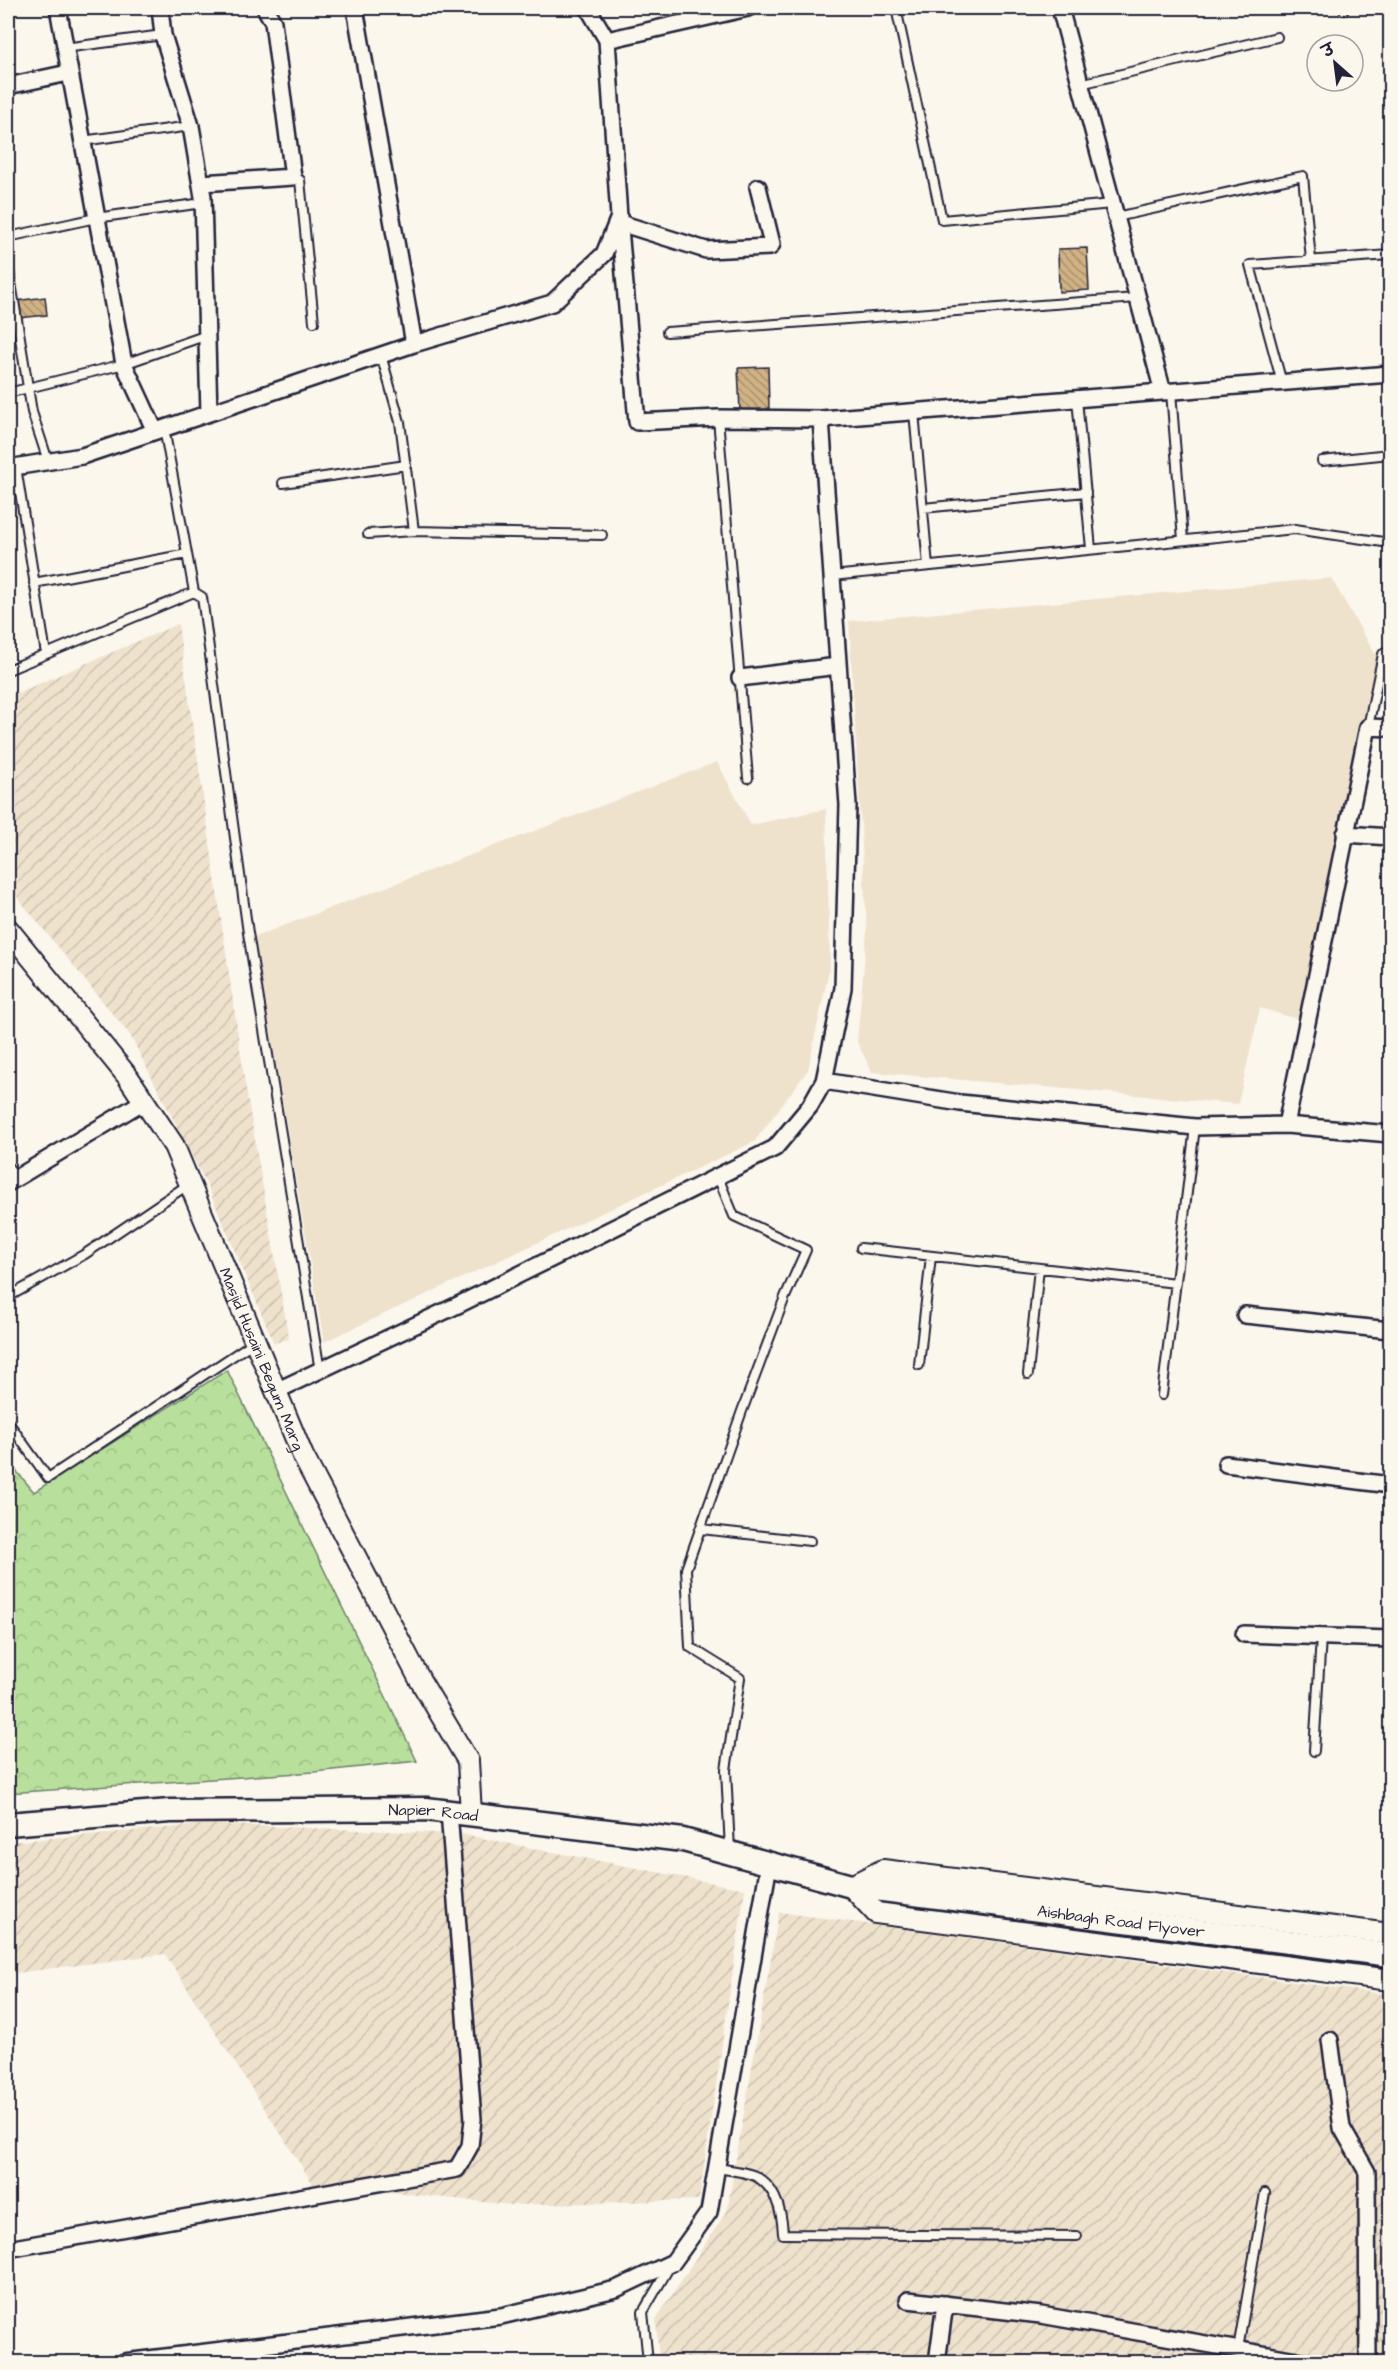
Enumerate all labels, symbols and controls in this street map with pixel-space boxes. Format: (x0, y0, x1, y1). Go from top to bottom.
north arrow (1305, 33, 1365, 93)
text: उ (1317, 38, 1339, 64)
street label: Masjid Husaini Begum Marg (214, 1264, 309, 1454)
street label: Napier Road (388, 1799, 479, 1827)
street label: Aishbagh Road Flyover (1036, 1900, 1206, 1943)

